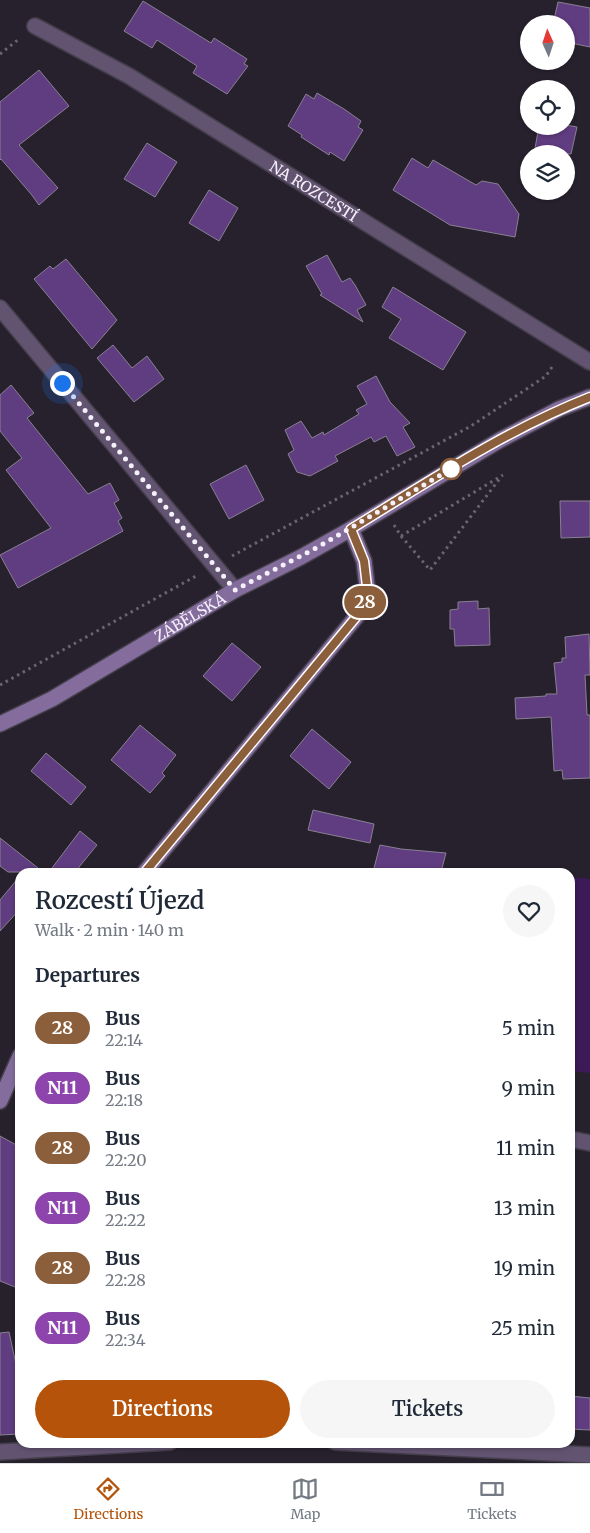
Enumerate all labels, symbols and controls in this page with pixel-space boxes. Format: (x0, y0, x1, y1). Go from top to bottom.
north arrow (520, 15, 575, 70)
map controls (520, 15, 575, 200)
button: locate (520, 80, 575, 135)
button: layers (520, 145, 575, 200)
street label: NA ROZCESTÍ (266, 156, 362, 225)
your location (50, 371, 75, 396)
unlabelled marker (440, 458, 462, 480)
line badge: 28 (342, 586, 388, 618)
street label: ZÁBĚLSKÁ (151, 587, 229, 646)
text: 28 (354, 590, 376, 613)
text: Rozcestí Újezd (35, 885, 204, 916)
button: heart (503, 885, 555, 937)
text: Walk · 2 min · 140 m (35, 920, 184, 940)
text: Departures (35, 963, 140, 987)
text: Bus (105, 1006, 140, 1030)
text: 28 (52, 1016, 73, 1039)
text: 5 min (502, 1016, 555, 1040)
text: 22:14 (105, 1030, 143, 1050)
text: Bus (105, 1066, 140, 1090)
text: N11 (47, 1076, 78, 1099)
text: 9 min (501, 1076, 555, 1100)
text: 22:18 (105, 1090, 143, 1110)
text: Bus (105, 1126, 140, 1150)
text: 28 (52, 1136, 73, 1159)
text: 11 min (496, 1136, 555, 1160)
text: 22:20 (105, 1150, 147, 1170)
text: Bus (105, 1186, 140, 1210)
text: N11 (47, 1196, 78, 1219)
text: 13 min (494, 1196, 555, 1220)
text: 22:22 (105, 1210, 146, 1230)
text: Bus (105, 1246, 140, 1270)
text: 28 (52, 1256, 73, 1279)
text: 19 min (494, 1256, 555, 1280)
text: 22:28 (105, 1270, 146, 1290)
text: Bus (105, 1306, 140, 1330)
text: N11 (47, 1316, 78, 1339)
text: 25 min (491, 1316, 555, 1340)
text: 22:34 (105, 1330, 146, 1350)
button: Directions (35, 1380, 290, 1438)
button: Tickets (300, 1380, 555, 1438)
tab: Directions (73, 1475, 143, 1523)
tab: Map (290, 1475, 320, 1523)
tab: Tickets (467, 1475, 517, 1523)

